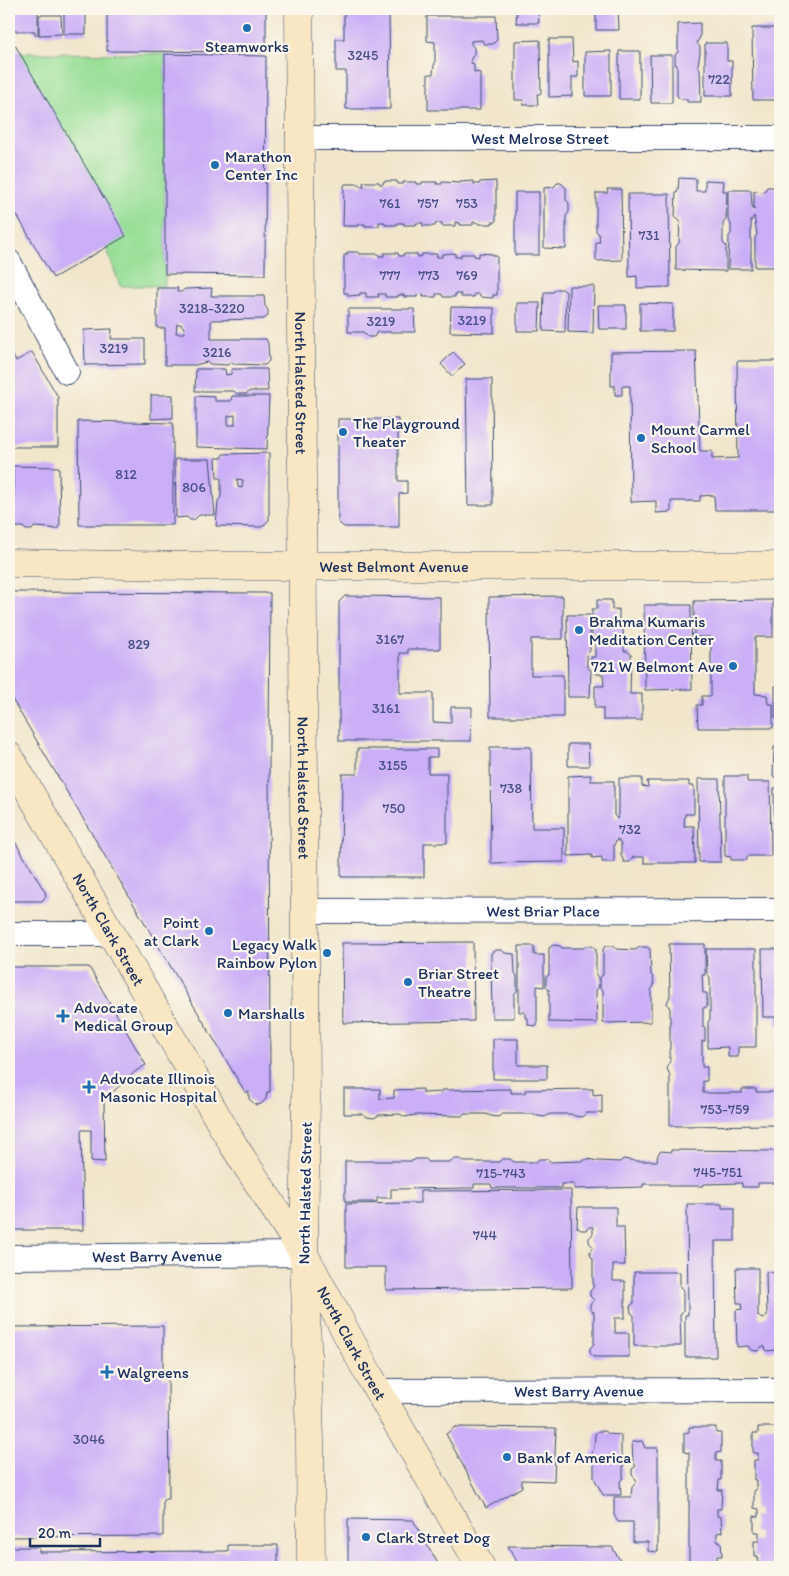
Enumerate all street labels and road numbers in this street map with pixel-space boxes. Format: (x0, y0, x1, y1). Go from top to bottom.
street label: West Melrose Street (471, 129, 609, 148)
street label: North Halsted Street (291, 311, 311, 455)
street label: West Belmont Avenue (319, 557, 469, 576)
street label: North Halsted Street (294, 716, 314, 860)
street label: North Clark Street (69, 870, 149, 989)
street label: West Briar Place (486, 901, 600, 920)
street label: North Halsted Street (294, 1121, 316, 1265)
street label: West Barry Avenue (92, 1245, 222, 1266)
street label: North Clark Street (313, 1283, 391, 1403)
street label: West Barry Avenue (514, 1381, 644, 1400)

